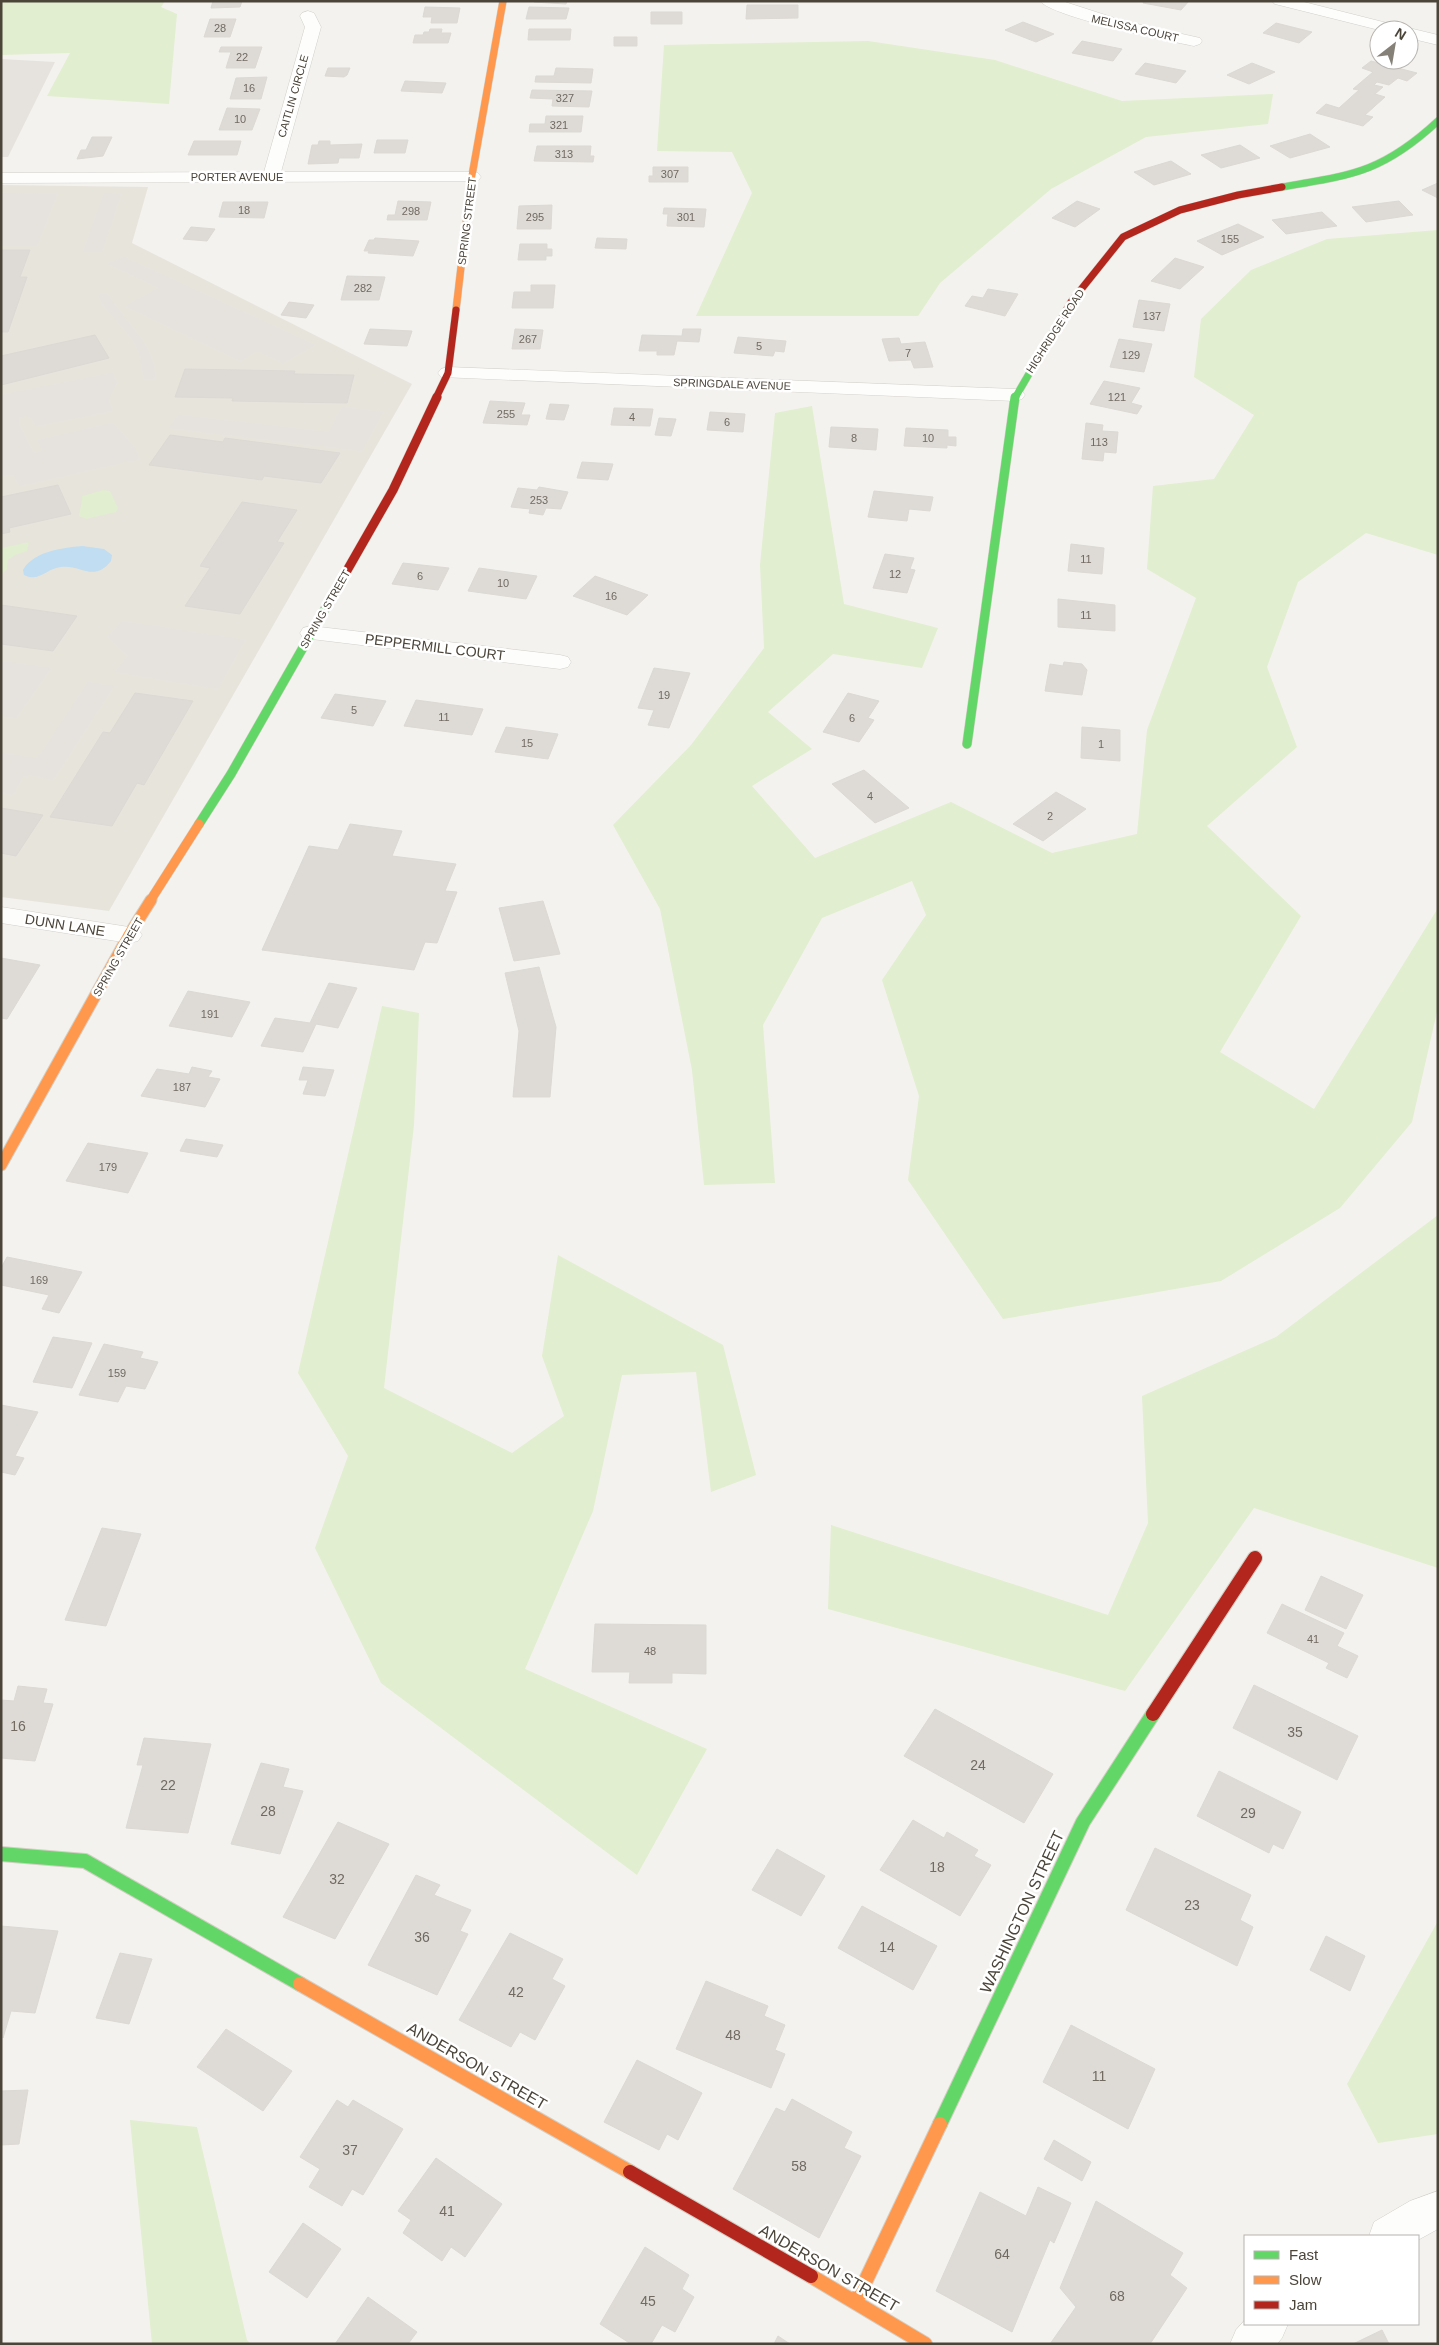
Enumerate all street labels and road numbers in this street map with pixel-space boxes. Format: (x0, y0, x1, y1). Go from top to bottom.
street label: MELISSA COURT (1090, 12, 1180, 44)
street label: CAITLIN CIRCLE (275, 53, 311, 139)
street label: PORTER AVENUE (191, 171, 283, 183)
street label: SPRING STREET (456, 176, 478, 266)
street label: HIGHRIDGE ROAD (1024, 287, 1087, 375)
street label: SPRINGDALE AVENUE (673, 376, 791, 392)
street label: SPRING STREET (298, 567, 352, 650)
street label: PEPPERMILL COURT (364, 630, 506, 664)
street label: DUNN LANE (24, 911, 106, 939)
street label: SPRING STREET (91, 915, 145, 998)
street label: WASHINGTON STREET (977, 1828, 1067, 1996)
street label: ANDERSON STREET (404, 2019, 550, 2113)
street label: ANDERSON STREET (756, 2221, 902, 2315)

